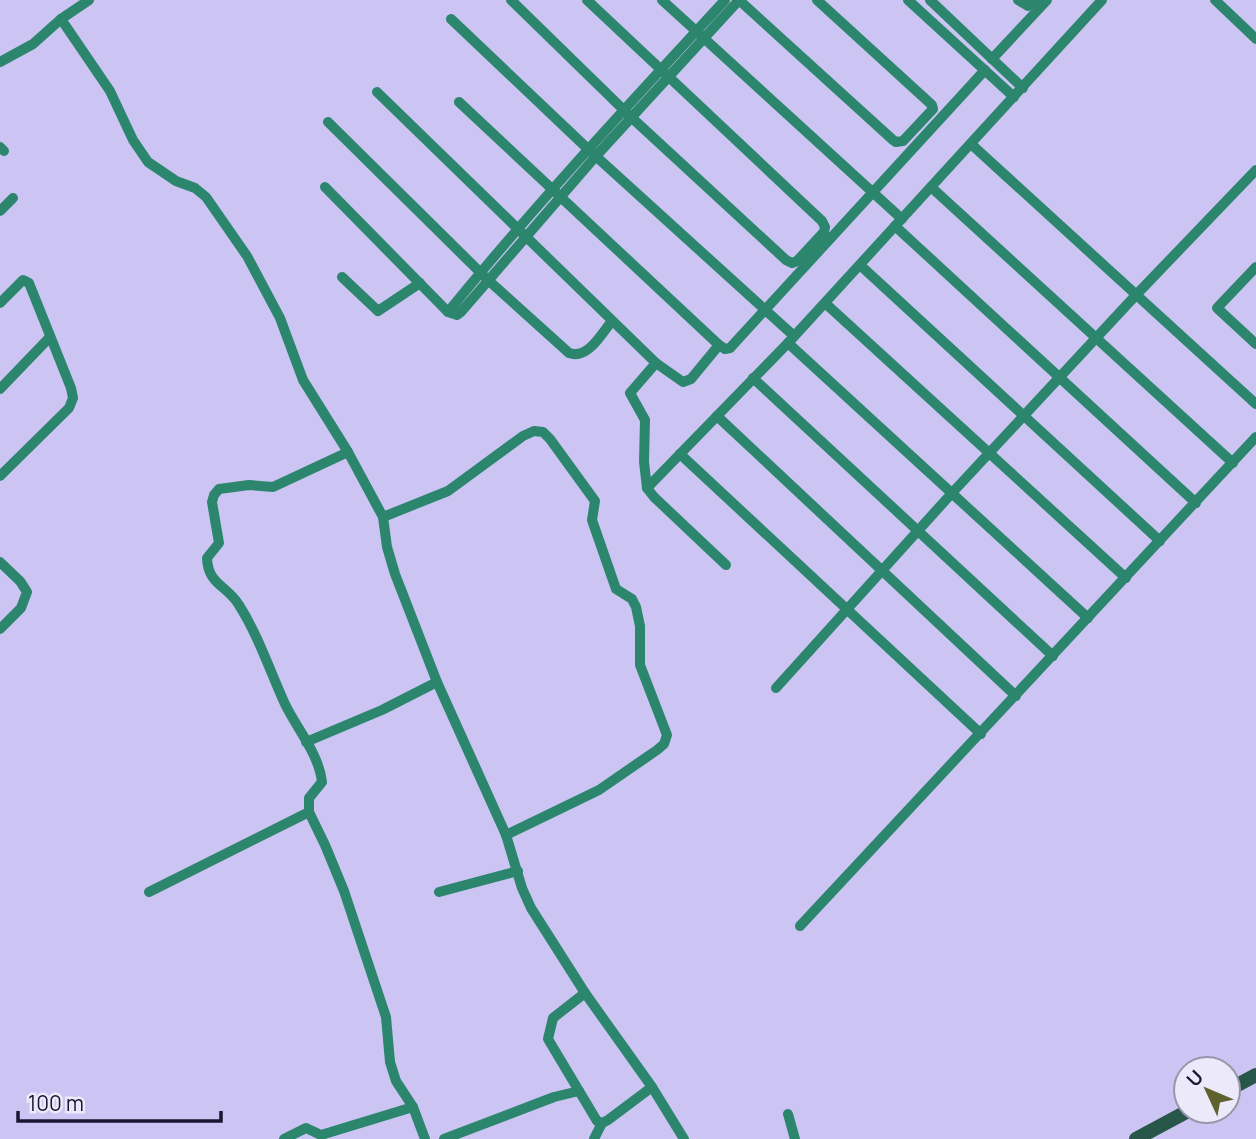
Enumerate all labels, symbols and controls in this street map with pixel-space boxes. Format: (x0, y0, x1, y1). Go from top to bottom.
north arrow (1172, 1055, 1242, 1125)
text: U (1181, 1064, 1209, 1092)
scale bar (18, 1080, 220, 1124)
text: 100 m (28, 1089, 84, 1117)

